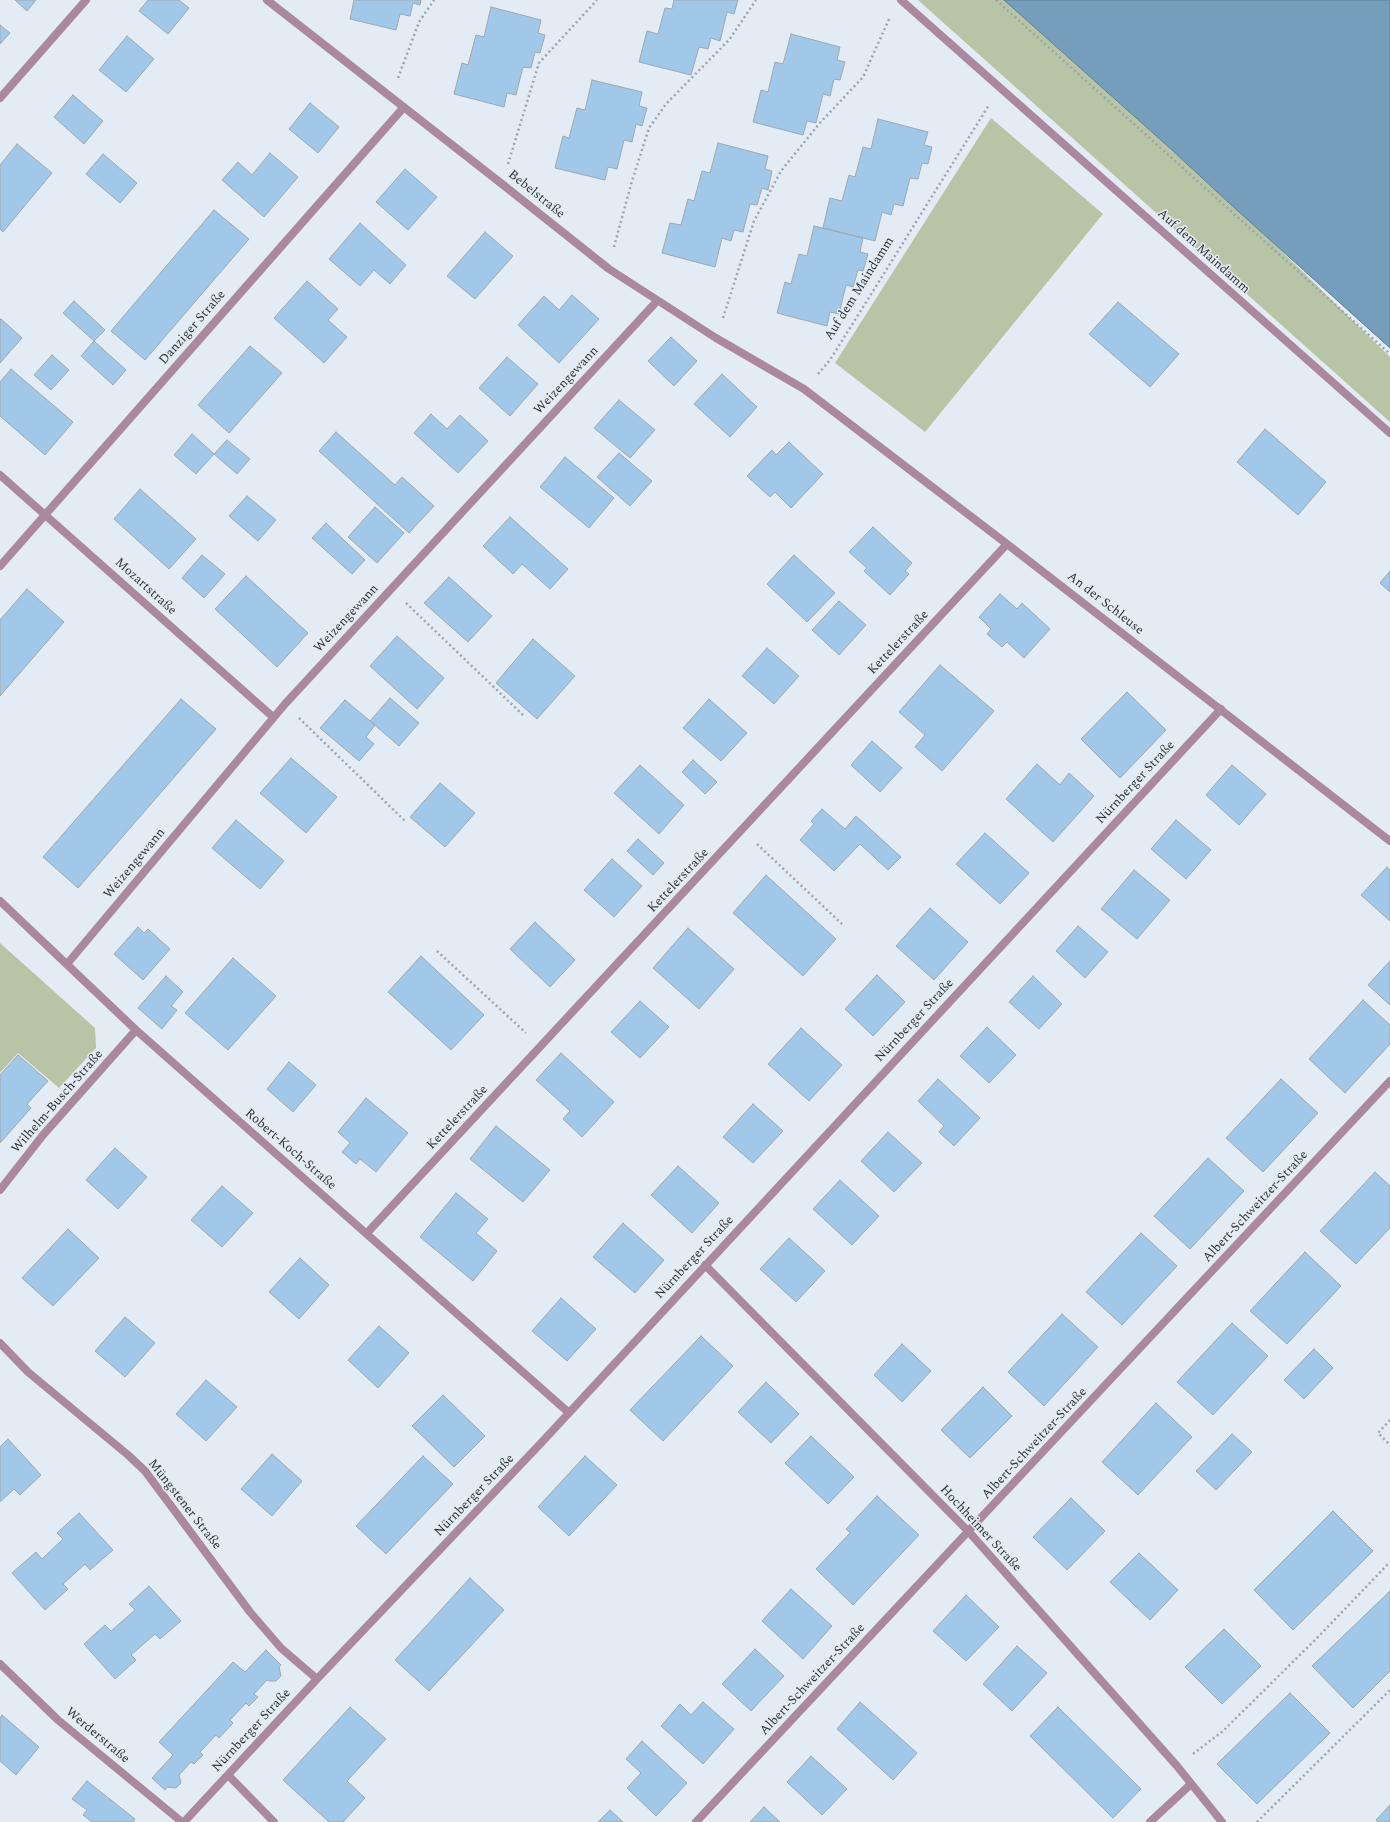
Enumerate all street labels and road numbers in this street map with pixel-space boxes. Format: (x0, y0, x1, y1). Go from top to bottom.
street label: Bebelstraße (505, 167, 567, 223)
street label: Auf dem Maindamm (1154, 206, 1252, 298)
street label: Auf dem Maindamm (822, 234, 898, 344)
street label: Danziger Straße (156, 288, 230, 368)
street label: Weizengewann (532, 344, 602, 418)
street label: Mozartstraße (111, 555, 179, 619)
street label: An der Schleuse (1064, 569, 1146, 639)
street label: Weizengewann (312, 582, 382, 656)
street label: Kettelerstraße (865, 608, 933, 678)
street label: Nürnberger Straße (1093, 738, 1179, 828)
street label: Weizengewann (101, 826, 169, 902)
street label: Kettelerstraße (645, 846, 713, 916)
street label: Nürnberger Straße (872, 976, 958, 1066)
street label: Wilhelm-Busch-Straße (9, 1047, 107, 1157)
street label: Kettelerstraße (424, 1083, 492, 1153)
street label: Robert-Koch-Straße (241, 1106, 339, 1194)
street label: Albert-Schweitzer-Straße (1200, 1148, 1312, 1266)
street label: Nürnberger Straße (652, 1213, 738, 1303)
street label: Albert-Schweitzer-Straße (979, 1385, 1091, 1503)
street label: Nürnberger Straße (432, 1452, 518, 1540)
street label: Müngstener Straße (144, 1457, 224, 1553)
street label: Hochheimer Straße (936, 1482, 1024, 1576)
street label: Albert-Schweitzer-Straße (757, 1621, 869, 1739)
street label: Nürnberger Straße (209, 1686, 295, 1776)
street label: Werderstraße (62, 1705, 132, 1767)

